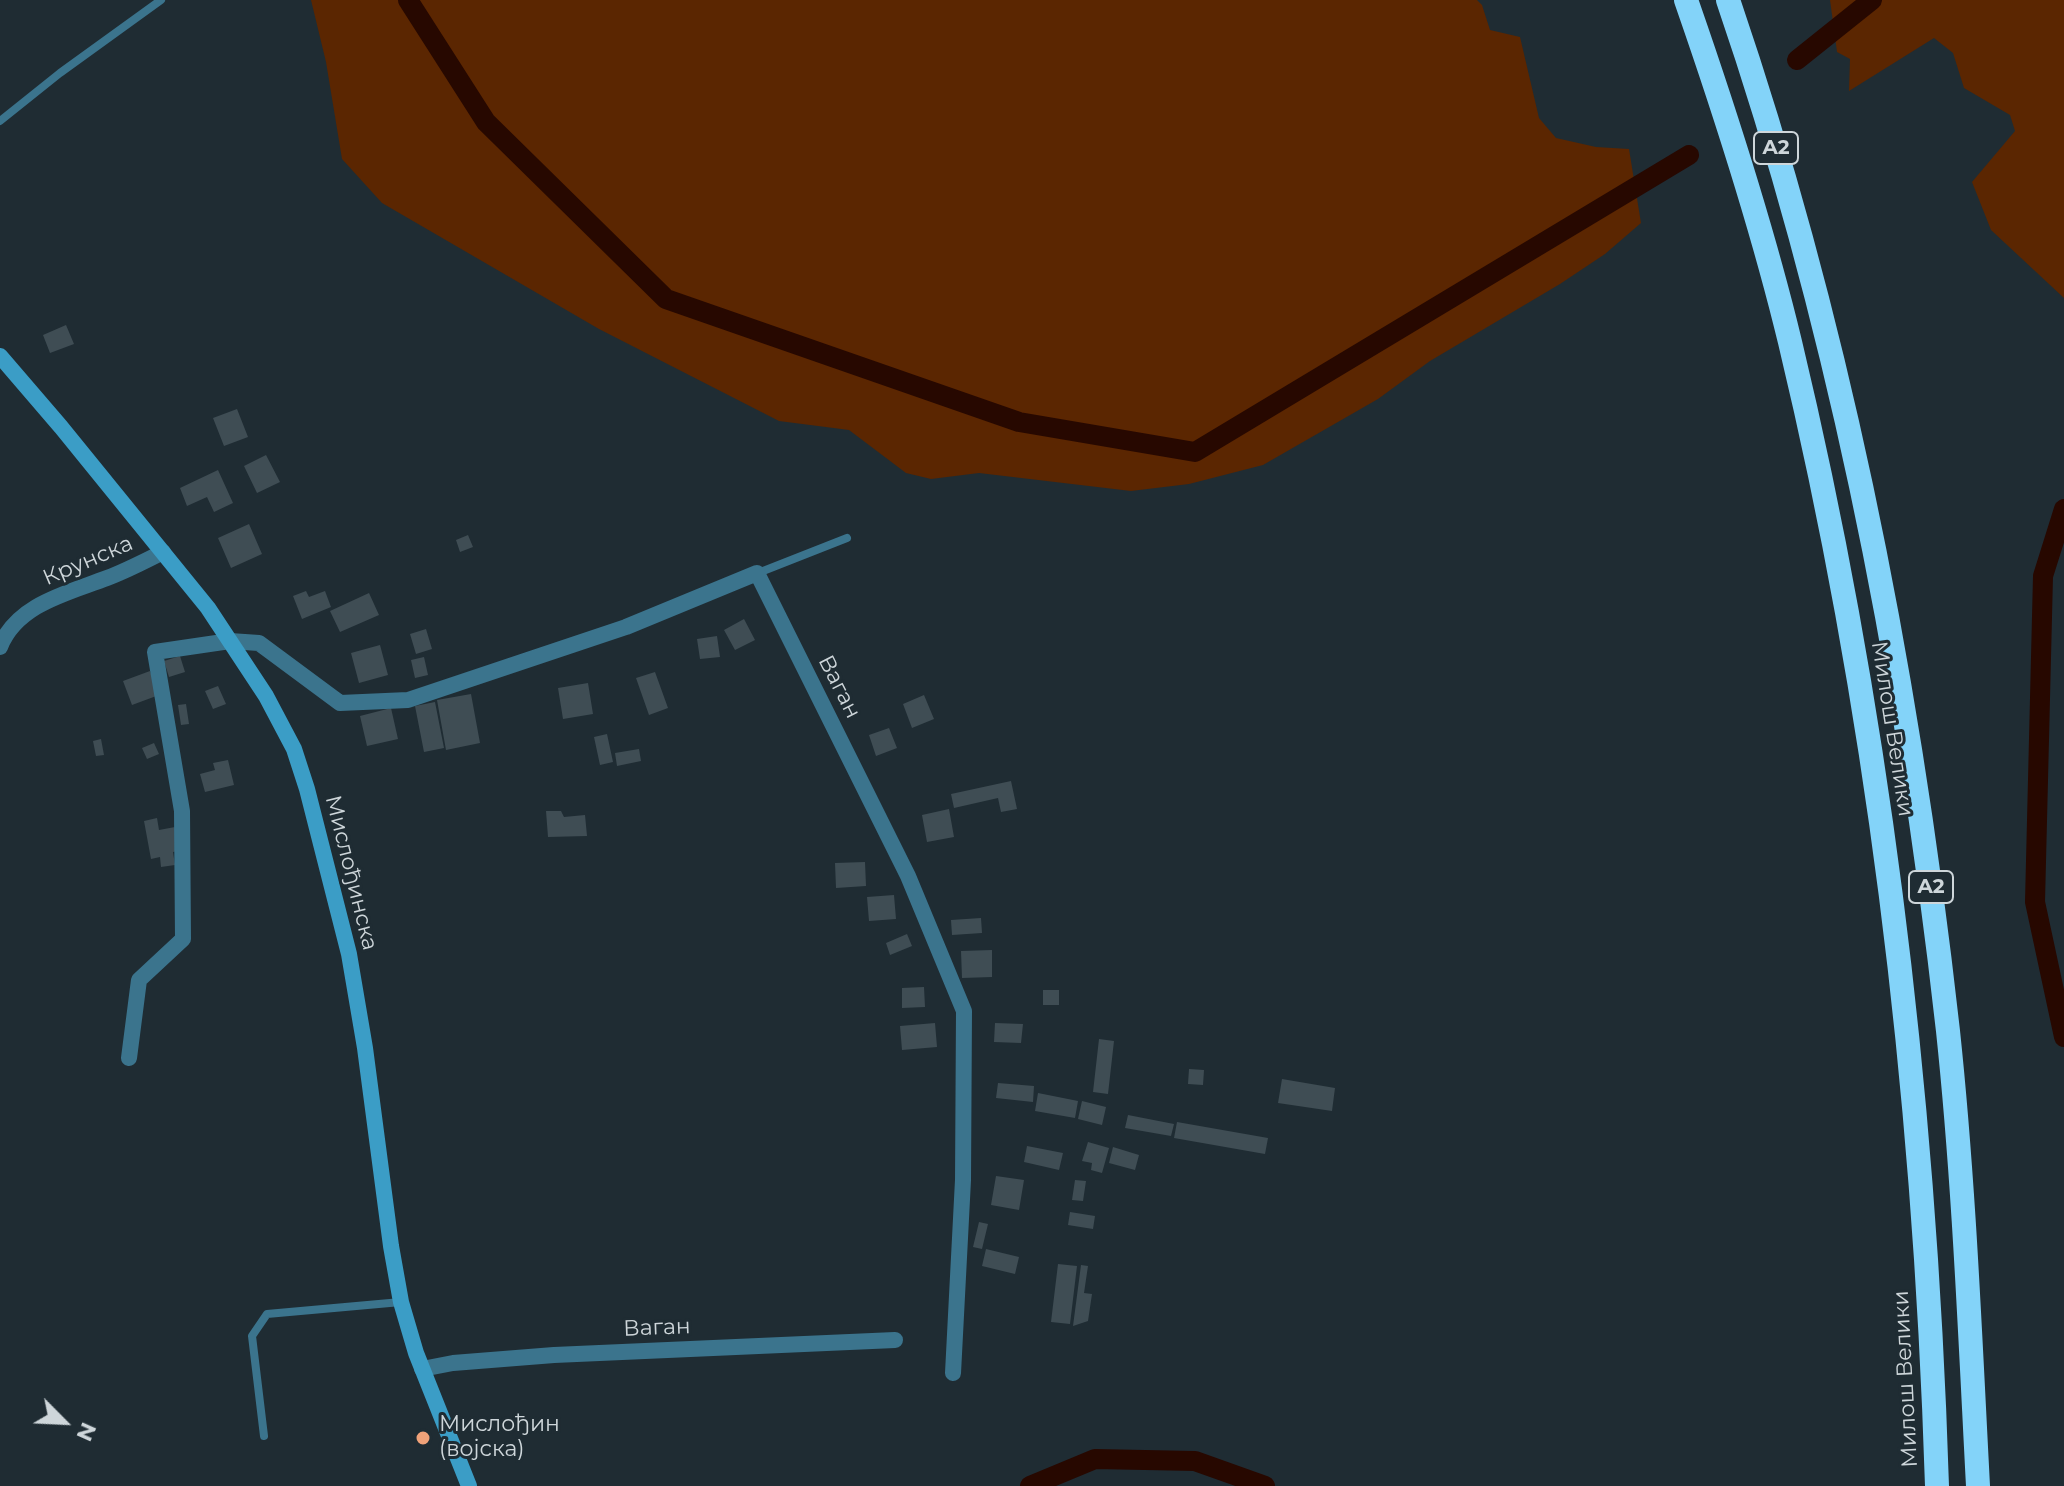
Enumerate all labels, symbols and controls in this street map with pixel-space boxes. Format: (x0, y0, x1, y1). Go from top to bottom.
road number: A2 (1754, 132, 1798, 164)
street label: Крунска (39, 530, 137, 592)
street label: Милош Велики (1865, 639, 1919, 819)
street label: Ваган (812, 651, 866, 723)
street label: Мислођинска (319, 793, 383, 953)
road number: A2 (1909, 871, 1953, 903)
street label: Милош Велики (1888, 1290, 1924, 1468)
street label: Ваган (623, 1314, 691, 1342)
north arrow (24, 1382, 104, 1462)
place label: Мислођин (војска) (439, 1412, 560, 1464)
text: N (70, 1418, 102, 1446)
marker: Мислођин (војска) (414, 1429, 432, 1447)

